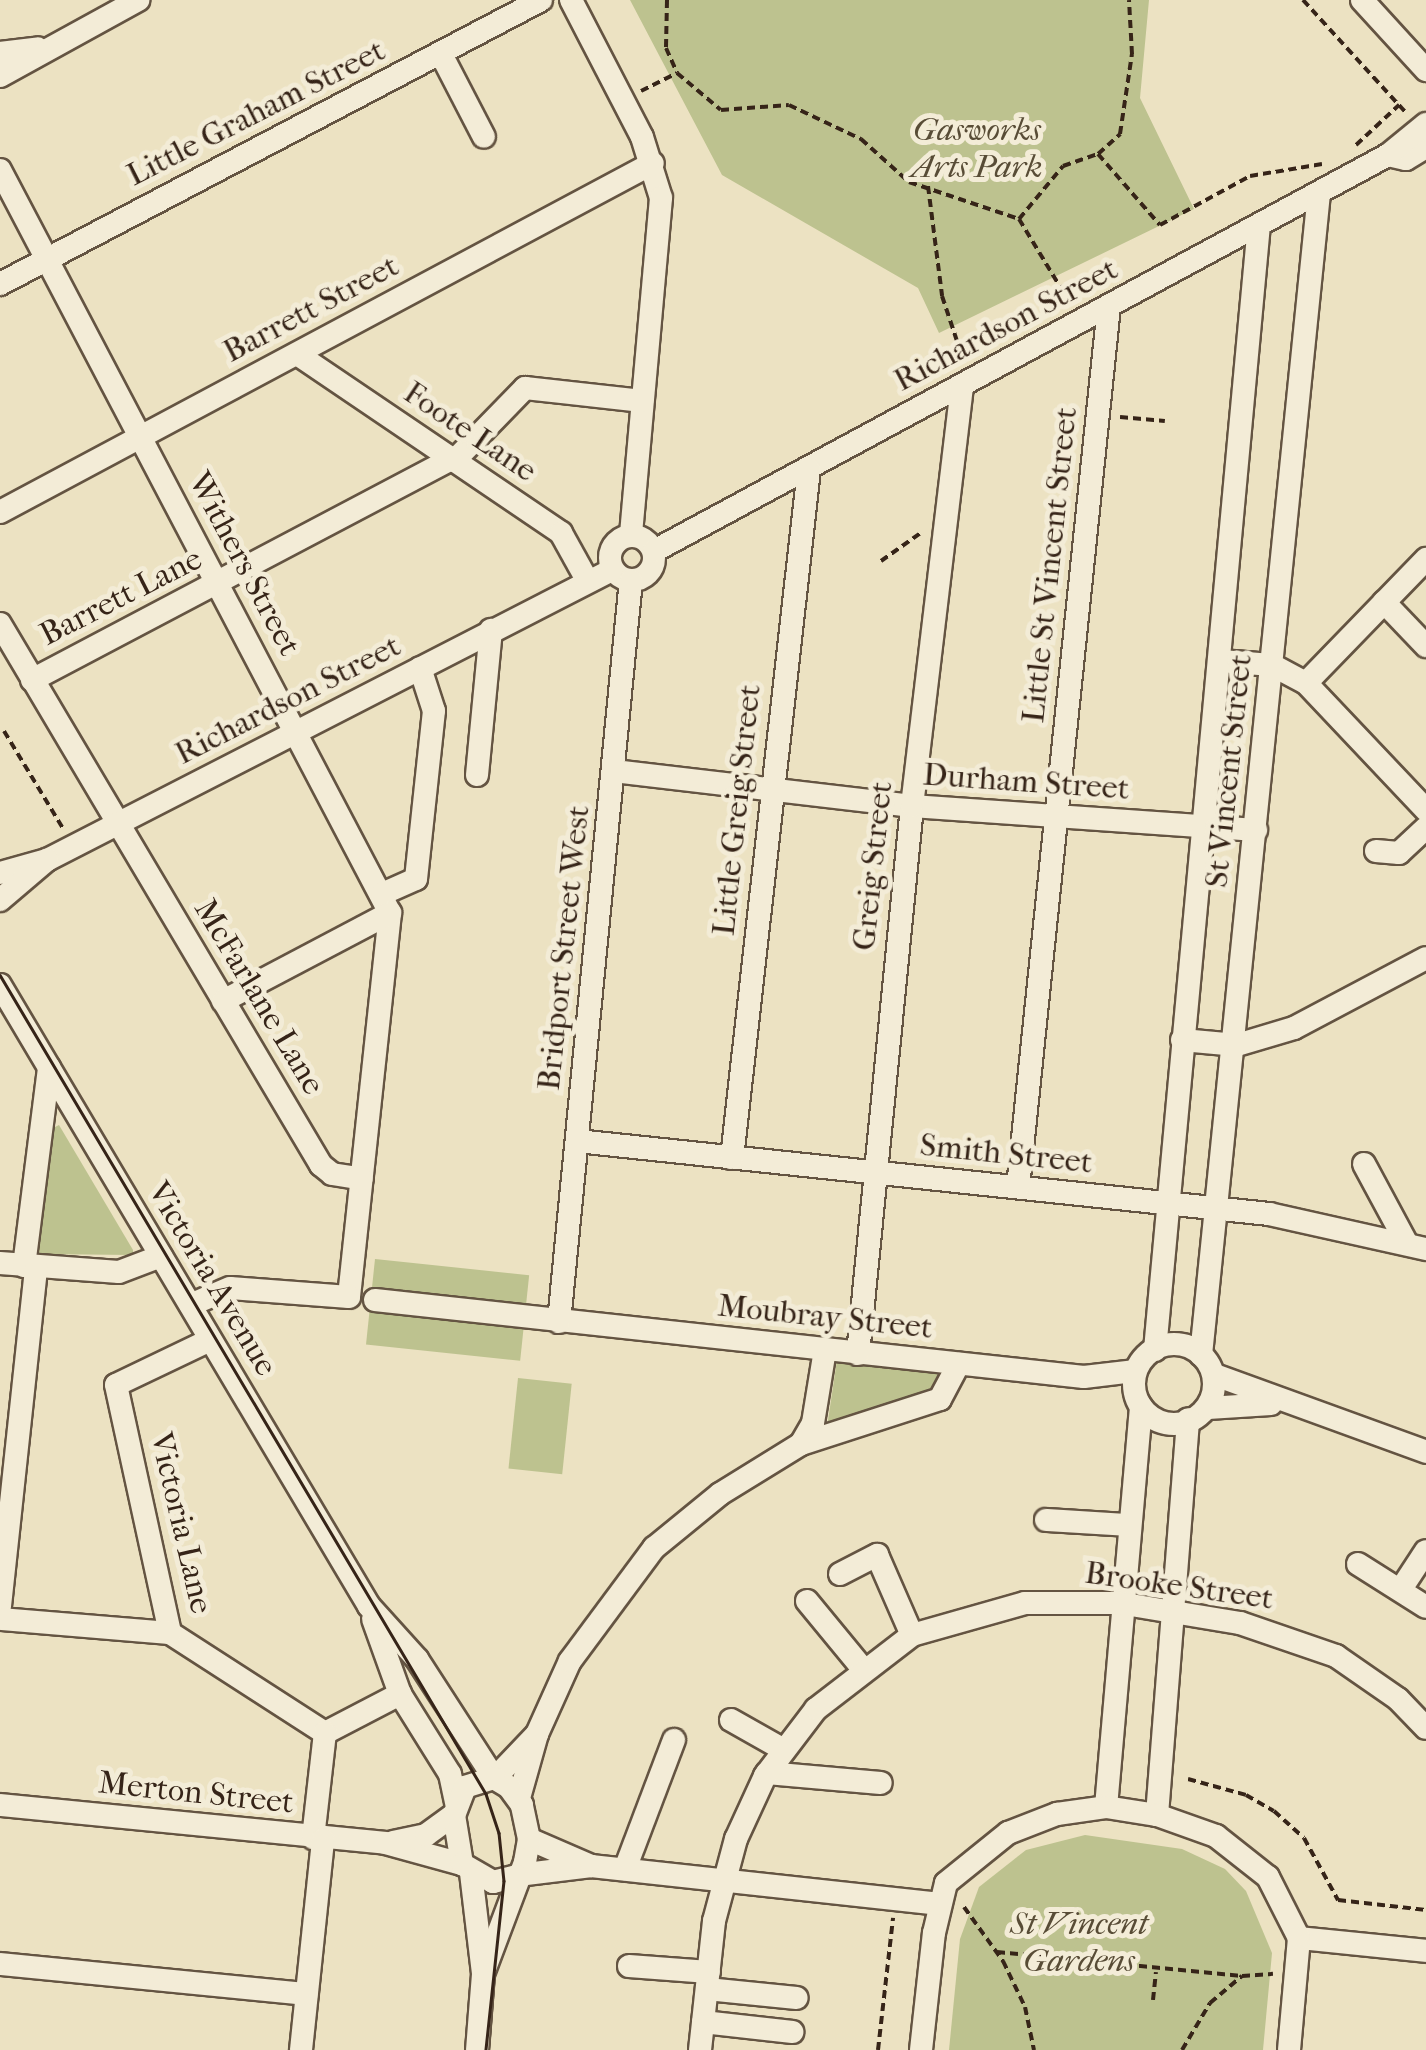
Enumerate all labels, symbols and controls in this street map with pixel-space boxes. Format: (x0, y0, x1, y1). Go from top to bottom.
street label: Little Graham Street (121, 31, 391, 195)
park label: Gasworks Arts Park (911, 112, 1043, 187)
street label: Barrett Street (217, 247, 405, 371)
street label: Richardson Street (888, 250, 1124, 400)
street label: Foote Lane (396, 374, 544, 490)
street label: Little St Vincent Street (1014, 405, 1086, 725)
street label: Withers Street (180, 466, 308, 662)
street label: Barrett Lane (34, 540, 208, 654)
street label: Richardson Street (169, 627, 407, 773)
street label: St Vincent Street (1198, 652, 1260, 890)
street label: Little Greig Street (705, 683, 769, 937)
street label: Durham Street (922, 756, 1130, 808)
street label: Greig Street (845, 780, 901, 952)
street label: Bridport Street West (530, 804, 598, 1092)
street label: McFarlane Lane (186, 892, 332, 1102)
street label: Smith Street (918, 1126, 1094, 1182)
street label: Victoria Avenue (139, 1175, 285, 1383)
street label: Moubray Street (716, 1287, 934, 1347)
street label: Victoria Lane (142, 1429, 220, 1617)
street label: Brooke Street (1082, 1554, 1276, 1618)
street label: Merton Street (97, 1764, 295, 1822)
park label: St Vincent Gardens (1010, 1906, 1148, 1981)

